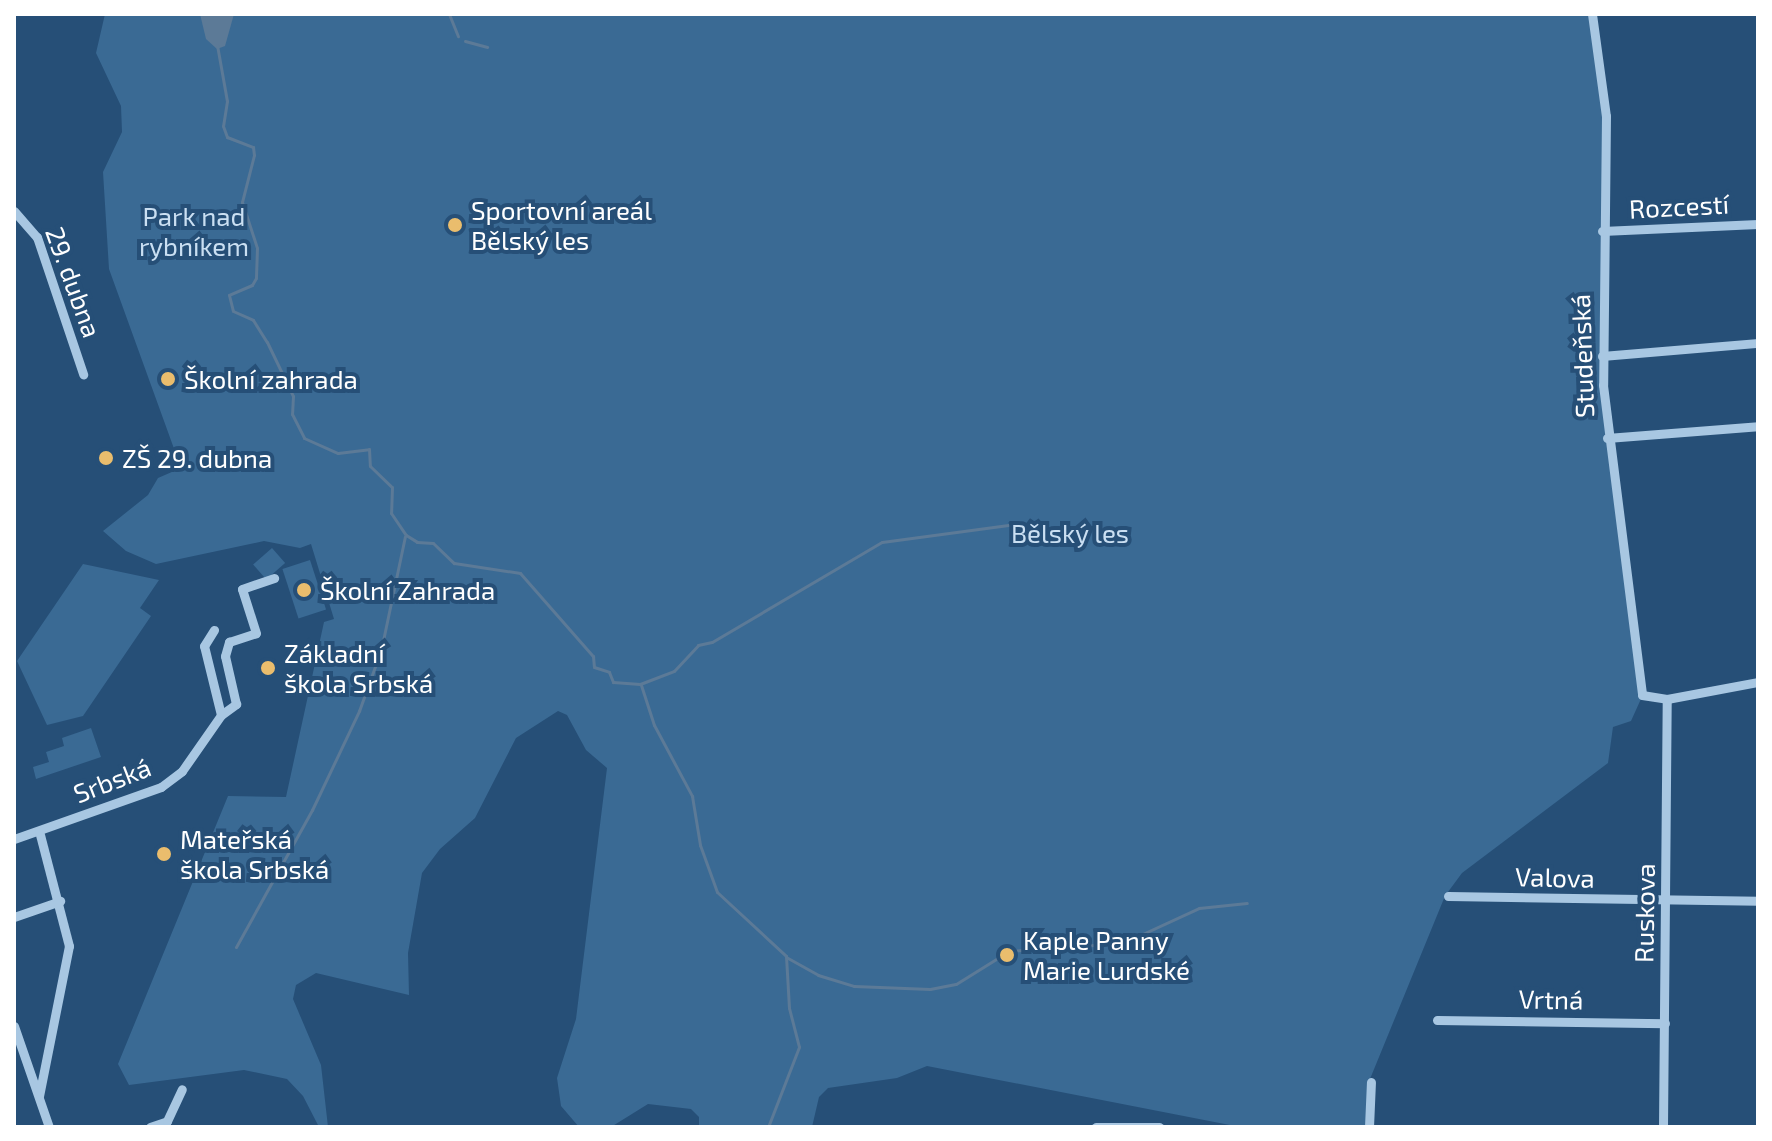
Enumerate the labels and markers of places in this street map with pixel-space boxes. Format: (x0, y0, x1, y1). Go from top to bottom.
place label: Sportovní areál Bělský les (471, 194, 652, 256)
marker: Sportovní areál Bělský les (446, 216, 464, 234)
place label: Školní zahrada (184, 363, 358, 395)
marker: Školní zahrada (159, 370, 177, 388)
place label: ZŠ 29. dubna (122, 442, 272, 474)
marker: ZŠ 29. dubna (97, 449, 115, 467)
place label: Školní Zahrada (320, 574, 495, 606)
marker: Školní Zahrada (295, 581, 313, 599)
place label: Základní škola Srbská (284, 637, 433, 698)
marker: Základní škola Srbská (259, 659, 277, 677)
place label: Mateřská škola Srbská (180, 823, 329, 884)
marker: Mateřská škola Srbská (155, 845, 173, 863)
place label: Kaple Panny Marie Lurdské (1023, 924, 1190, 986)
marker: Kaple Panny Marie Lurdské (998, 946, 1016, 964)

